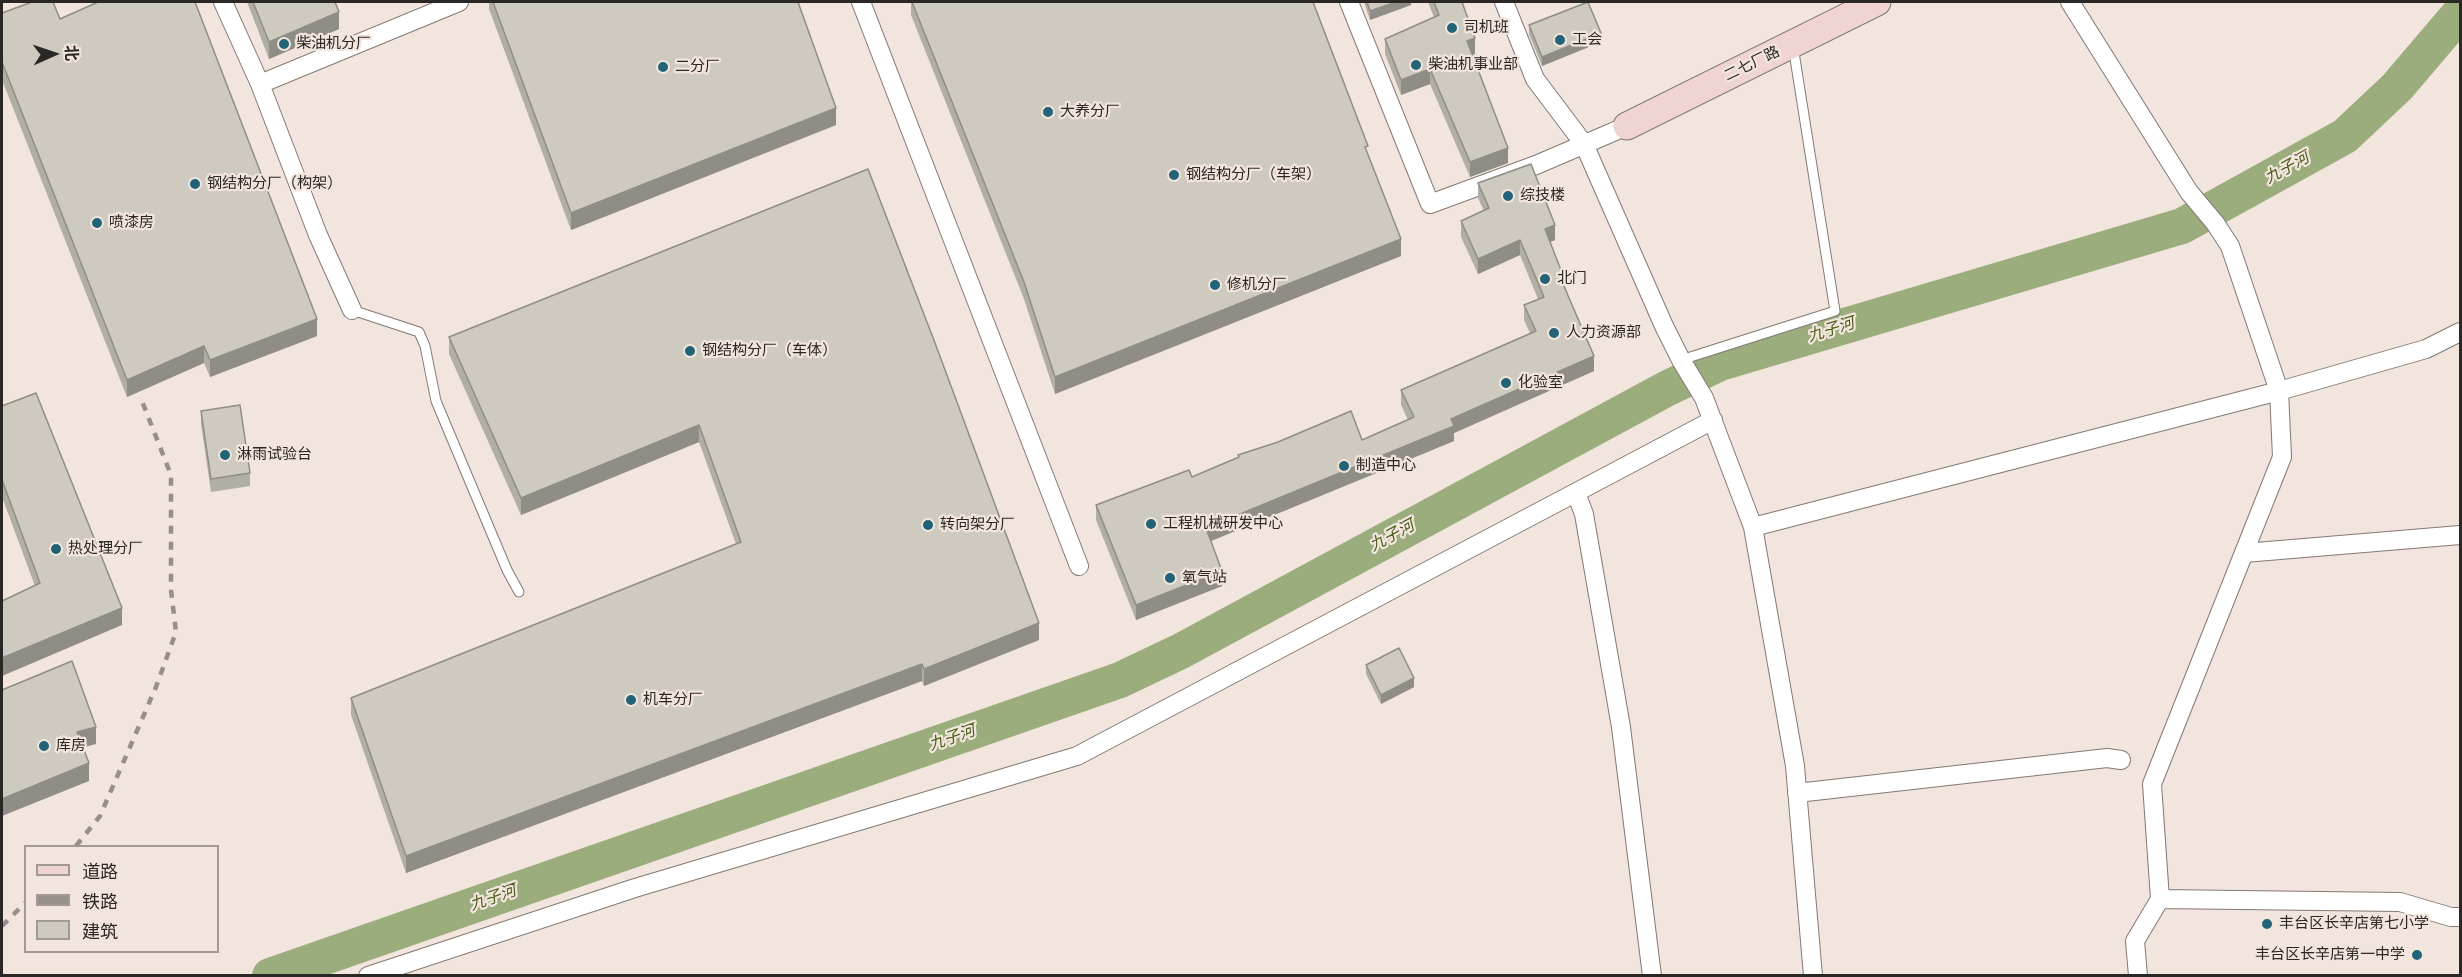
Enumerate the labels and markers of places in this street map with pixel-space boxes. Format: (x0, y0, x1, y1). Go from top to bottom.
place label: 司机班 (1464, 19, 1509, 37)
marker: 司机班 (1445, 21, 1459, 35)
place label: 工会 (1572, 31, 1602, 49)
marker: 工会 (1553, 33, 1567, 47)
place label: 柴油机分厂 (296, 35, 371, 53)
marker: 柴油机分厂 (277, 37, 291, 51)
place label: 柴油机事业部 (1428, 56, 1518, 74)
place label: 二分厂 (675, 58, 720, 76)
marker: 柴油机事业部 (1409, 58, 1423, 72)
marker: 二分厂 (656, 60, 670, 74)
place label: 大养分厂 (1060, 103, 1120, 121)
marker: 大养分厂 (1041, 105, 1055, 119)
place label: 钢结构分厂（车架） (1186, 166, 1321, 184)
marker: 钢结构分厂（车架） (1167, 168, 1181, 182)
place label: 钢结构分厂（构架） (207, 175, 342, 193)
marker: 钢结构分厂（构架） (188, 177, 202, 191)
place label: 综技楼 (1520, 187, 1565, 205)
marker: 综技楼 (1501, 189, 1515, 203)
place label: 喷漆房 (109, 214, 154, 232)
marker: 喷漆房 (90, 216, 104, 230)
place label: 北门 (1557, 270, 1587, 288)
marker: 北门 (1538, 272, 1552, 286)
place label: 修机分厂 (1227, 276, 1287, 294)
marker: 修机分厂 (1208, 278, 1222, 292)
place label: 人力资源部 (1566, 324, 1641, 342)
marker: 人力资源部 (1547, 326, 1561, 340)
place label: 钢结构分厂（车体） (702, 342, 837, 360)
marker: 钢结构分厂（车体） (683, 344, 697, 358)
place label: 化验室 (1518, 374, 1563, 392)
marker: 化验室 (1499, 376, 1513, 390)
place label: 淋雨试验台 (237, 446, 312, 464)
marker: 淋雨试验台 (218, 448, 232, 462)
place label: 制造中心 (1356, 457, 1416, 475)
marker: 制造中心 (1337, 459, 1351, 473)
place label: 工程机械研发中心 (1163, 515, 1283, 533)
place label: 转向架分厂 (940, 516, 1015, 534)
marker: 工程机械研发中心 (1144, 517, 1158, 531)
marker: 转向架分厂 (921, 518, 935, 532)
place label: 热处理分厂 (68, 540, 143, 558)
marker: 热处理分厂 (49, 542, 63, 556)
place label: 氧气站 (1182, 569, 1227, 587)
marker: 氧气站 (1163, 571, 1177, 585)
place label: 机车分厂 (643, 691, 703, 709)
marker: 机车分厂 (624, 693, 638, 707)
place label: 库房 (56, 737, 86, 755)
marker: 库房 (37, 739, 51, 753)
place label: 丰台区长辛店第七小学 (2279, 915, 2429, 933)
marker: 丰台区长辛店第七小学 (2260, 917, 2274, 931)
place label: 丰台区长辛店第一中学 (2255, 946, 2405, 964)
marker: 丰台区长辛店第一中学 (2410, 948, 2424, 962)

